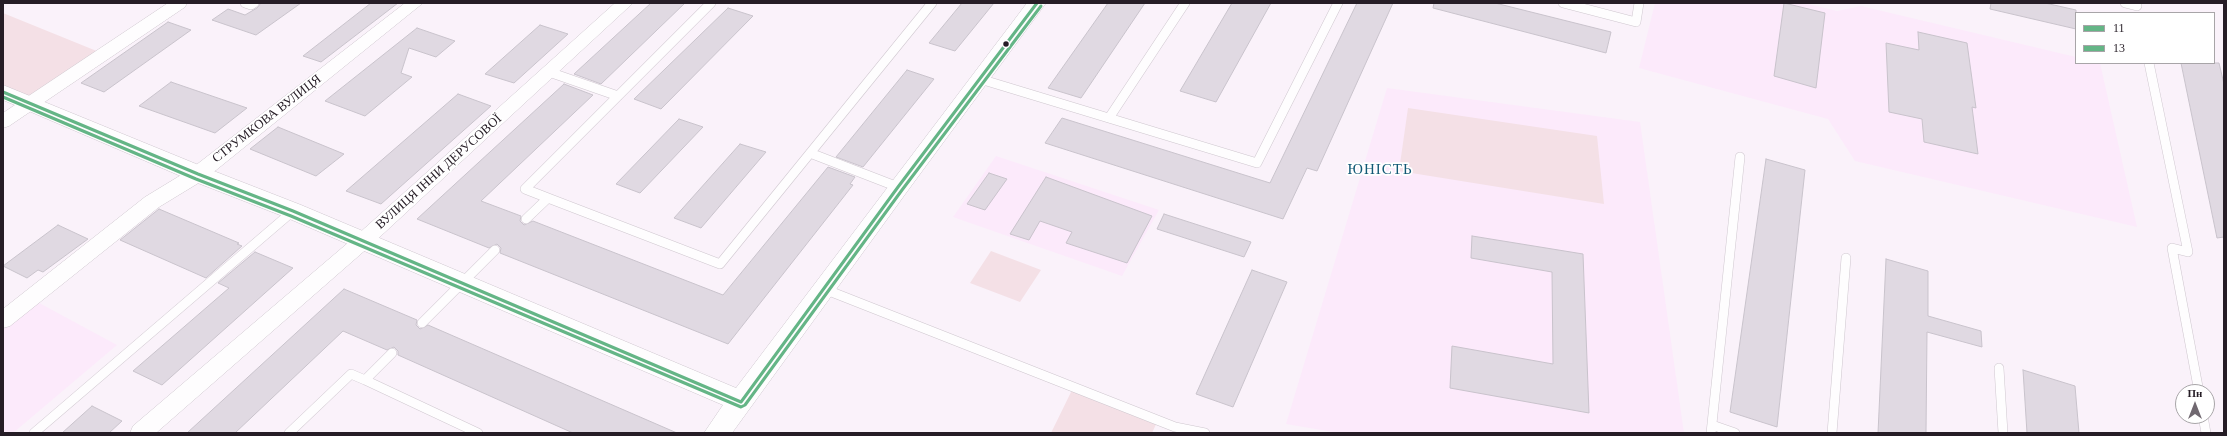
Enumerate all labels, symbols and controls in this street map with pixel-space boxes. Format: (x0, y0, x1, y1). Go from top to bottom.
legend (2075, 12, 2215, 64)
text: 11 (2113, 21, 2125, 35)
unlabelled marker (1001, 39, 1011, 49)
text: 13 (2113, 41, 2125, 55)
street label: СТРУМКОВА ВУЛИЦЯ (209, 72, 325, 166)
street label: ВУЛИЦЯ ІННИ ДЕРУСОВОЇ (373, 111, 505, 233)
district label: ЮНІСТЬ (1347, 161, 1413, 179)
north arrow (2175, 384, 2215, 424)
text: Пн (2188, 387, 2202, 399)

